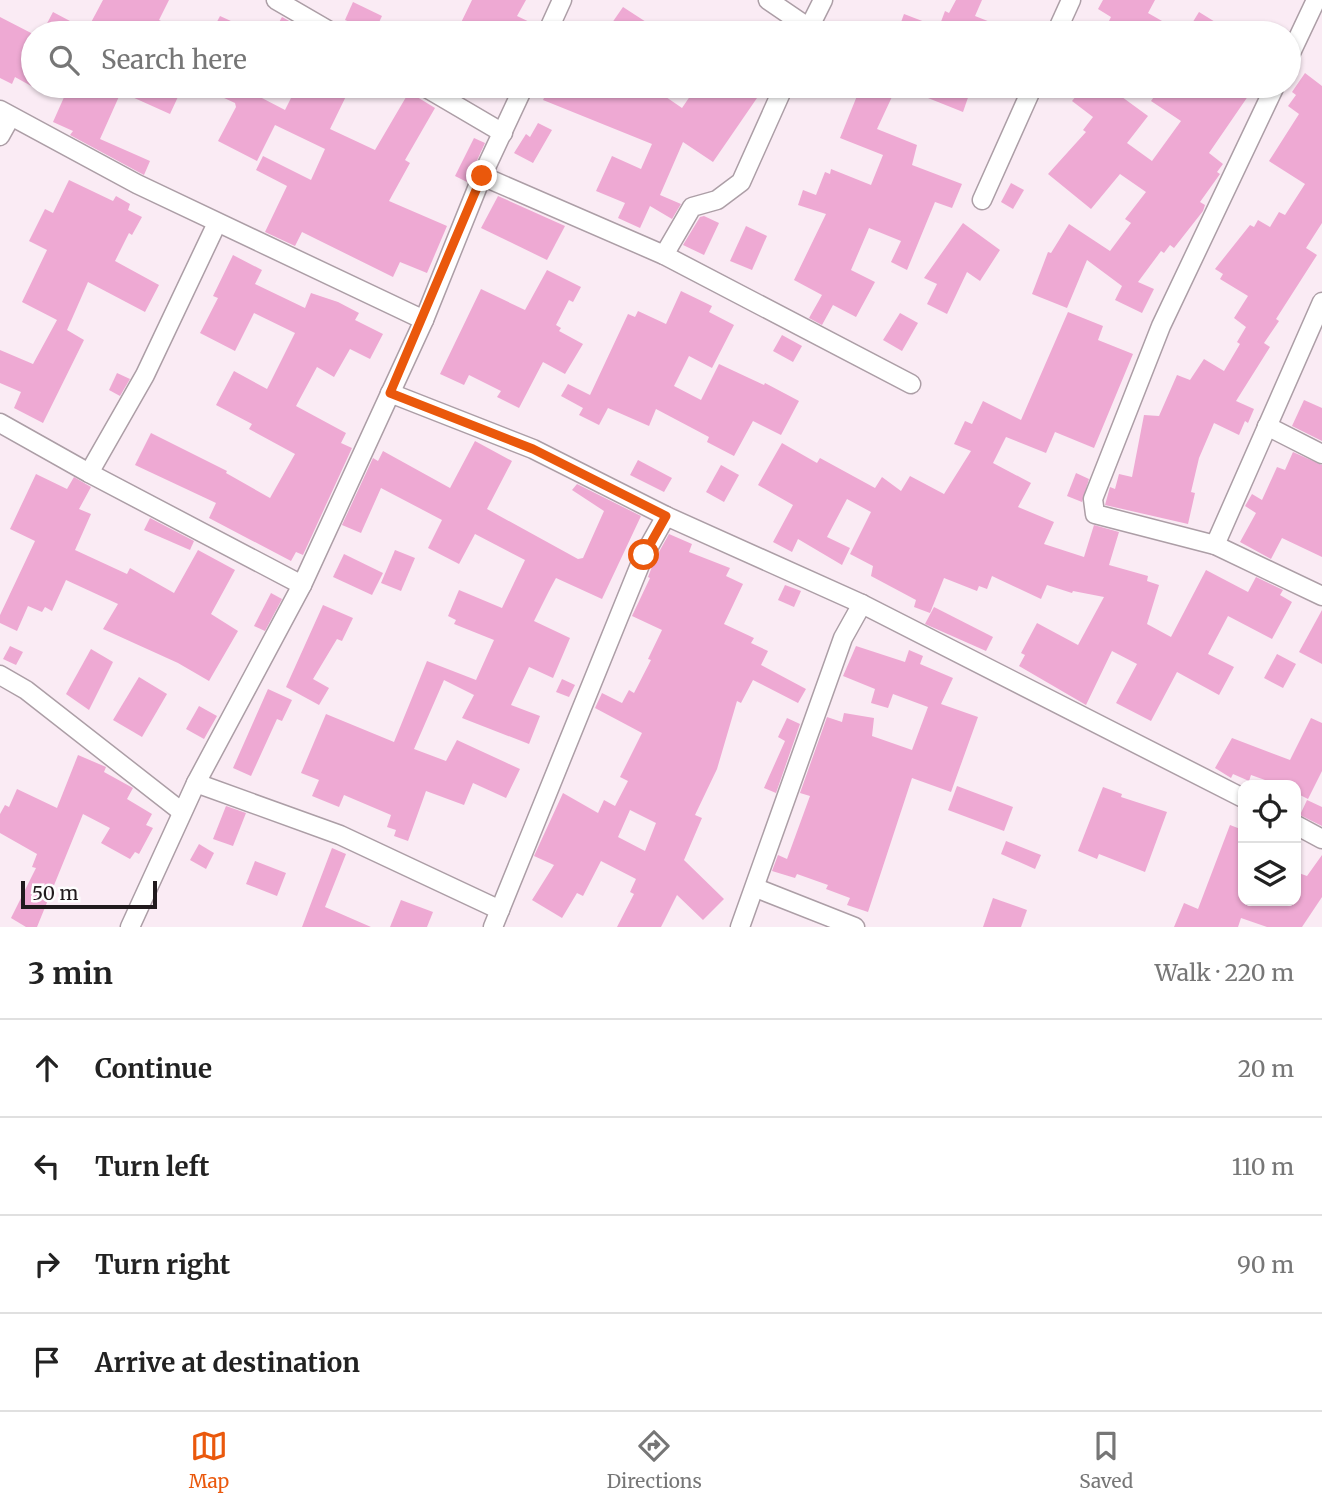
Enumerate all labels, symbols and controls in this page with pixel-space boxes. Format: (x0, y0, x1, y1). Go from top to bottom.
search box (21, 21, 1301, 98)
icon: search (45, 41, 83, 79)
text: Search here (101, 43, 247, 76)
route end (466, 160, 497, 191)
route start (628, 539, 659, 570)
map controls (1238, 780, 1301, 906)
button: locate (1238, 780, 1301, 843)
button: layers (1238, 843, 1301, 906)
scale bar (21, 878, 158, 910)
text: 50 m (32, 881, 78, 905)
text: 3 min (28, 954, 113, 992)
text: Walk · 220 m (1155, 958, 1294, 987)
icon: ahead (28, 1049, 66, 1087)
text: Continue (95, 1052, 212, 1085)
text: 20 m (1238, 1054, 1294, 1083)
icon: left (28, 1147, 66, 1185)
text: Turn left (95, 1150, 209, 1183)
text: 110 m (1232, 1152, 1294, 1181)
icon: right (28, 1245, 66, 1283)
text: Turn right (95, 1248, 230, 1281)
text: 90 m (1237, 1250, 1294, 1279)
icon: arrive (28, 1343, 66, 1381)
text: Arrive at destination (95, 1346, 360, 1379)
tab: Map (189, 1427, 229, 1493)
tab: Directions (607, 1427, 702, 1493)
tab: Saved (1079, 1427, 1133, 1493)

